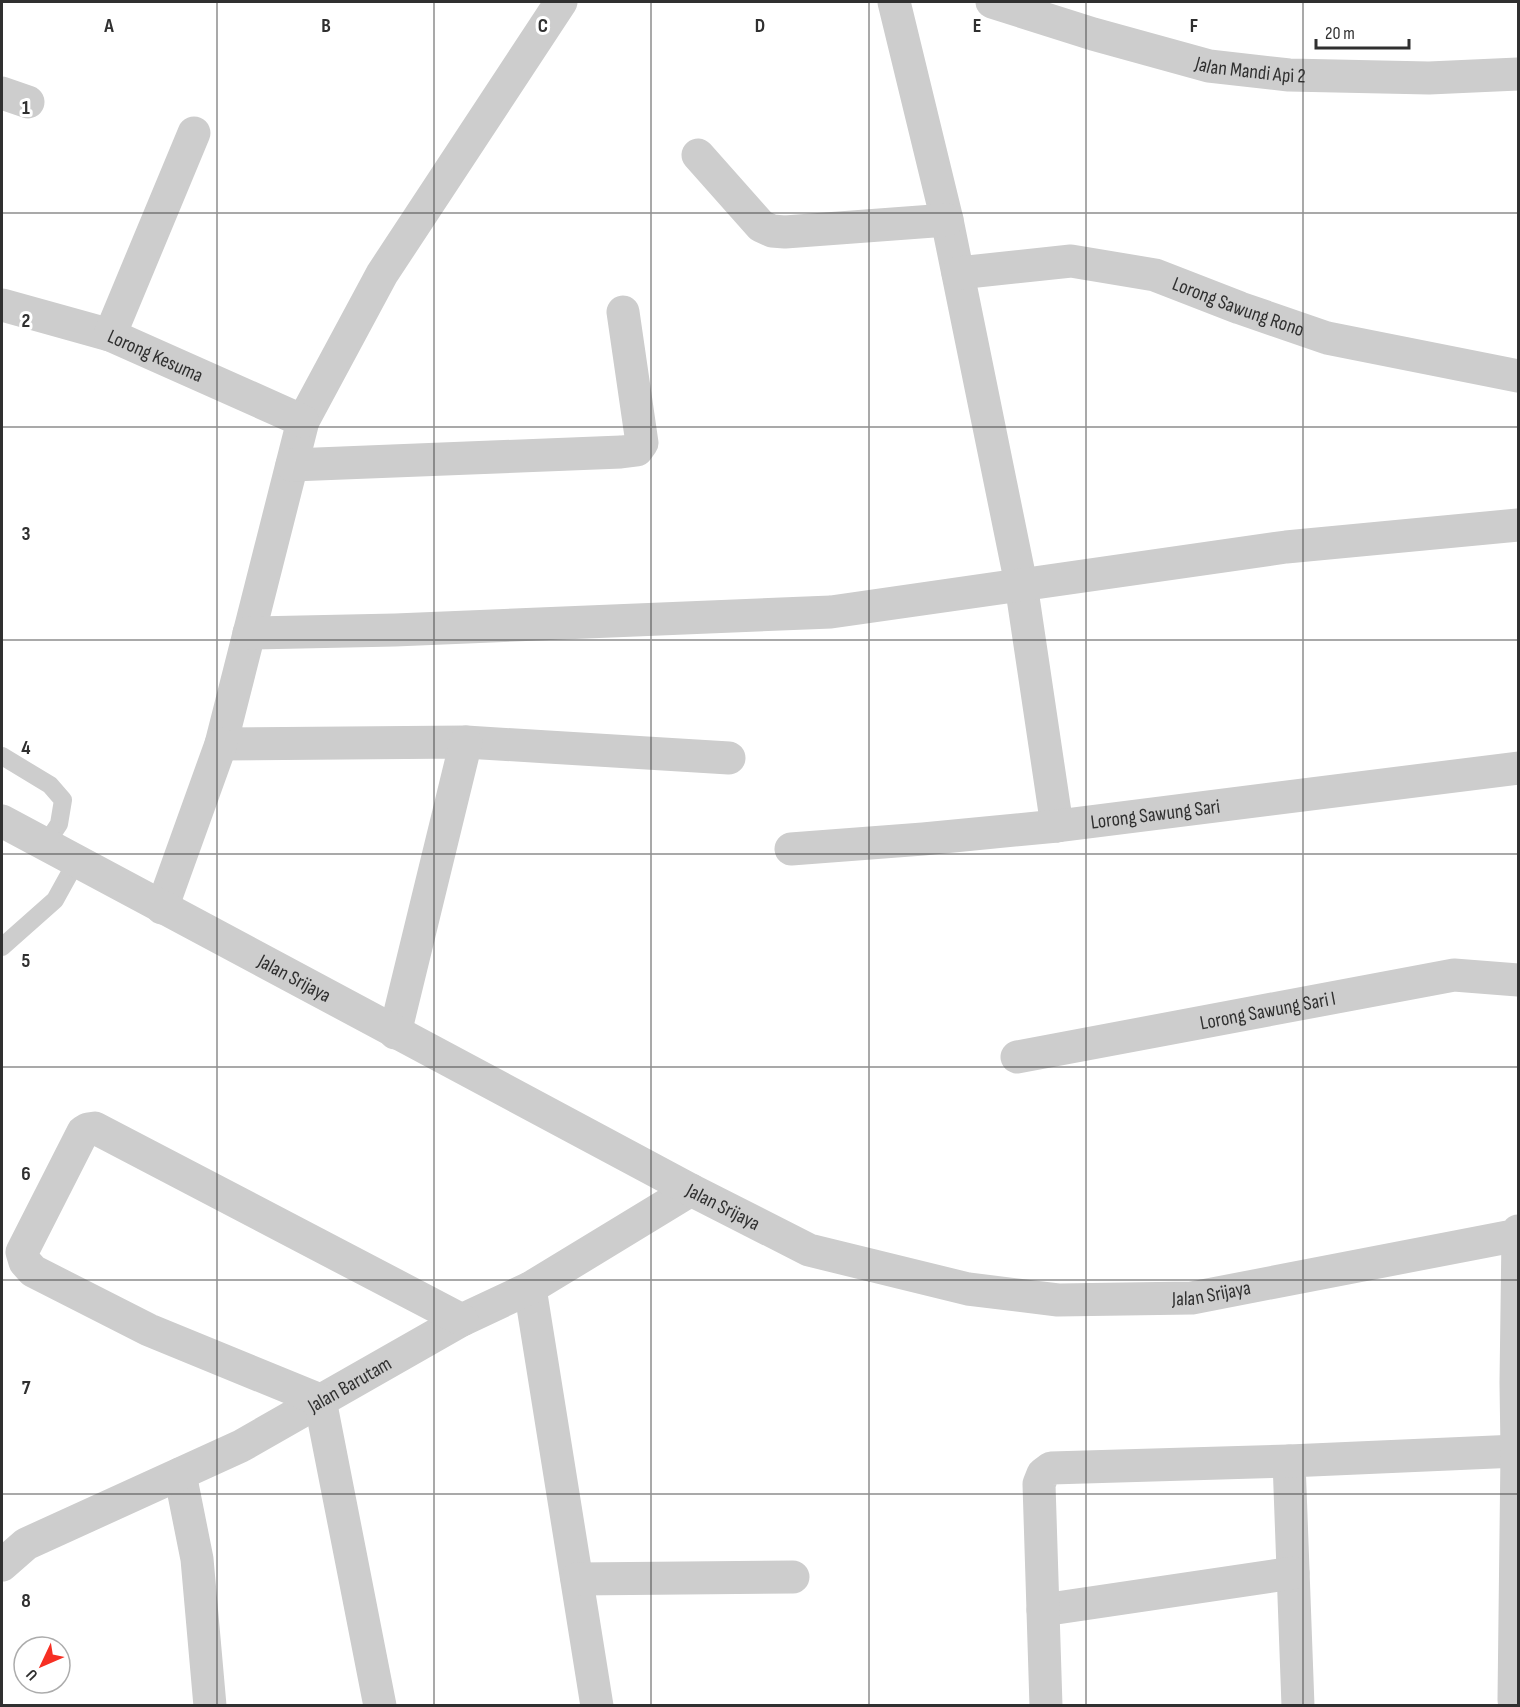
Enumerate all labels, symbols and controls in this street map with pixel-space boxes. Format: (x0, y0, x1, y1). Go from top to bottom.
scale bar (1316, 12, 1409, 50)
text: A (103, 14, 114, 38)
text: B (321, 14, 331, 38)
text: C (538, 14, 548, 38)
text: D (755, 14, 765, 38)
text: E (973, 14, 981, 38)
text: F (1190, 14, 1198, 38)
text: 20 m (1325, 23, 1355, 44)
street label: Jalan Mandi Api 2 (1191, 51, 1306, 88)
text: 1 (22, 96, 30, 120)
street label: Lorong Sawung Rono (1169, 272, 1307, 342)
text: 2 (22, 309, 30, 333)
street label: Lorong Kesuma (104, 325, 207, 388)
text: 3 (22, 522, 31, 546)
text: 4 (21, 736, 31, 760)
street label: Lorong Sawung Sari (1089, 795, 1221, 835)
text: 5 (22, 949, 31, 973)
street label: Jalan Srijaya (253, 949, 335, 1008)
street label: Lorong Sawung Sari I (1198, 986, 1338, 1035)
text: 6 (21, 1162, 31, 1186)
street label: Jalan Srijaya (681, 1178, 764, 1236)
street label: Jalan Srijaya (1171, 1276, 1253, 1311)
street label: Jalan Barutam (303, 1352, 396, 1419)
text: 7 (22, 1376, 31, 1400)
text: 8 (21, 1589, 31, 1613)
north arrow (12, 1635, 72, 1695)
text: U (23, 1665, 42, 1684)

